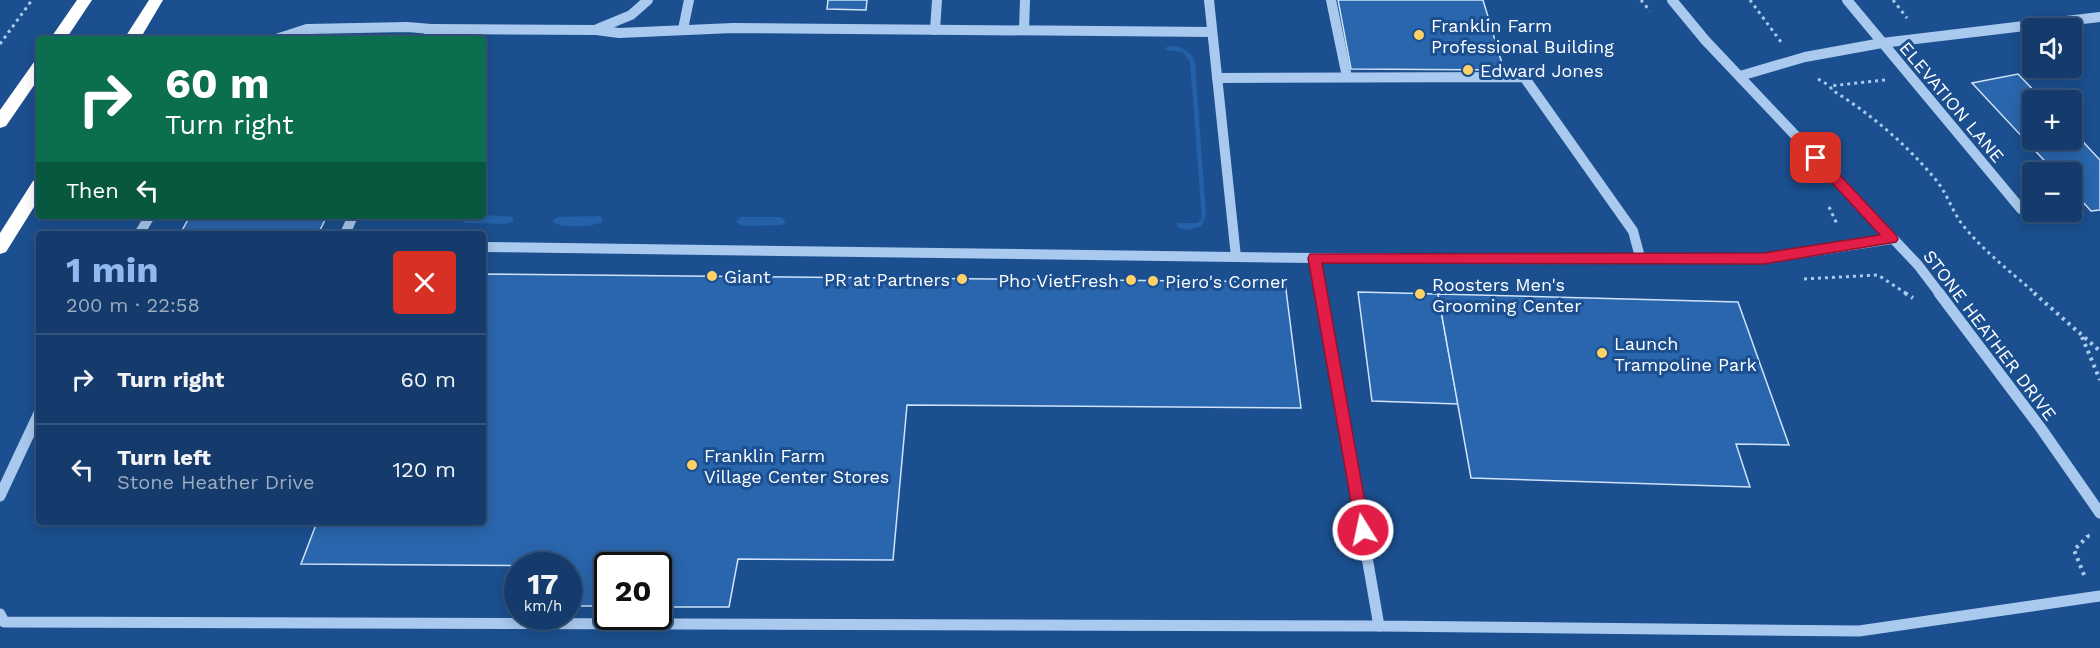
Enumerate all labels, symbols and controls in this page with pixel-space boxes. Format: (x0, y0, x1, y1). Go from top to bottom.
place label: Franklin Farm Professional Building (1431, 15, 1614, 57)
map controls (2022, 18, 2082, 222)
button: sound (2022, 18, 2082, 78)
marker: Franklin Farm Professional Building (1412, 28, 1426, 42)
street label: ELEVATION LANE (1895, 37, 2009, 167)
text: 60 m (165, 59, 269, 108)
icon: right (66, 60, 144, 138)
place label: Edward Jones (1480, 60, 1603, 81)
marker: Edward Jones (1461, 63, 1475, 77)
button: + (2022, 90, 2082, 150)
text: Turn right (165, 109, 294, 141)
pin (1790, 132, 1841, 183)
icon: arrive (1799, 141, 1832, 174)
button: − (2022, 162, 2082, 222)
icon: left (131, 174, 164, 207)
text: Then (66, 178, 119, 203)
street label: STONE HEATHER DRIVE (1919, 246, 2061, 424)
text: 1 min (66, 249, 158, 291)
button: close (393, 251, 456, 314)
place label: Giant (724, 266, 771, 287)
marker: Giant (705, 269, 719, 283)
place label: PR at Partners (824, 269, 950, 290)
place label: Pho VietFresh (998, 270, 1119, 291)
place label: Piero's Corner (1165, 271, 1288, 292)
marker: PR at Partners (955, 272, 969, 286)
marker: Pho VietFresh (1124, 273, 1138, 287)
marker: Piero's Corner (1146, 274, 1160, 288)
place label: Roosters Men's Grooming Center (1432, 274, 1582, 316)
marker: Roosters Men's Grooming Center (1413, 287, 1427, 301)
text: 200 m · 22:58 (66, 293, 200, 317)
place label: Launch Trampoline Park (1614, 333, 1757, 375)
marker: Launch Trampoline Park (1595, 346, 1609, 360)
icon: right (66, 363, 99, 396)
text: Turn right (117, 367, 224, 392)
text: 60 m (400, 367, 456, 392)
text: Turn left (117, 445, 211, 470)
place label: Franklin Farm Village Center Stores (704, 445, 889, 487)
icon: left (66, 453, 99, 486)
text: 120 m (392, 457, 456, 482)
marker: Franklin Farm Village Center Stores (685, 458, 699, 472)
text: Stone Heather Drive (117, 470, 314, 494)
position arrow (1331, 498, 1395, 562)
speed limit sign: 20 (594, 552, 672, 630)
text: 17 (527, 566, 559, 601)
text: km/h (524, 597, 562, 615)

